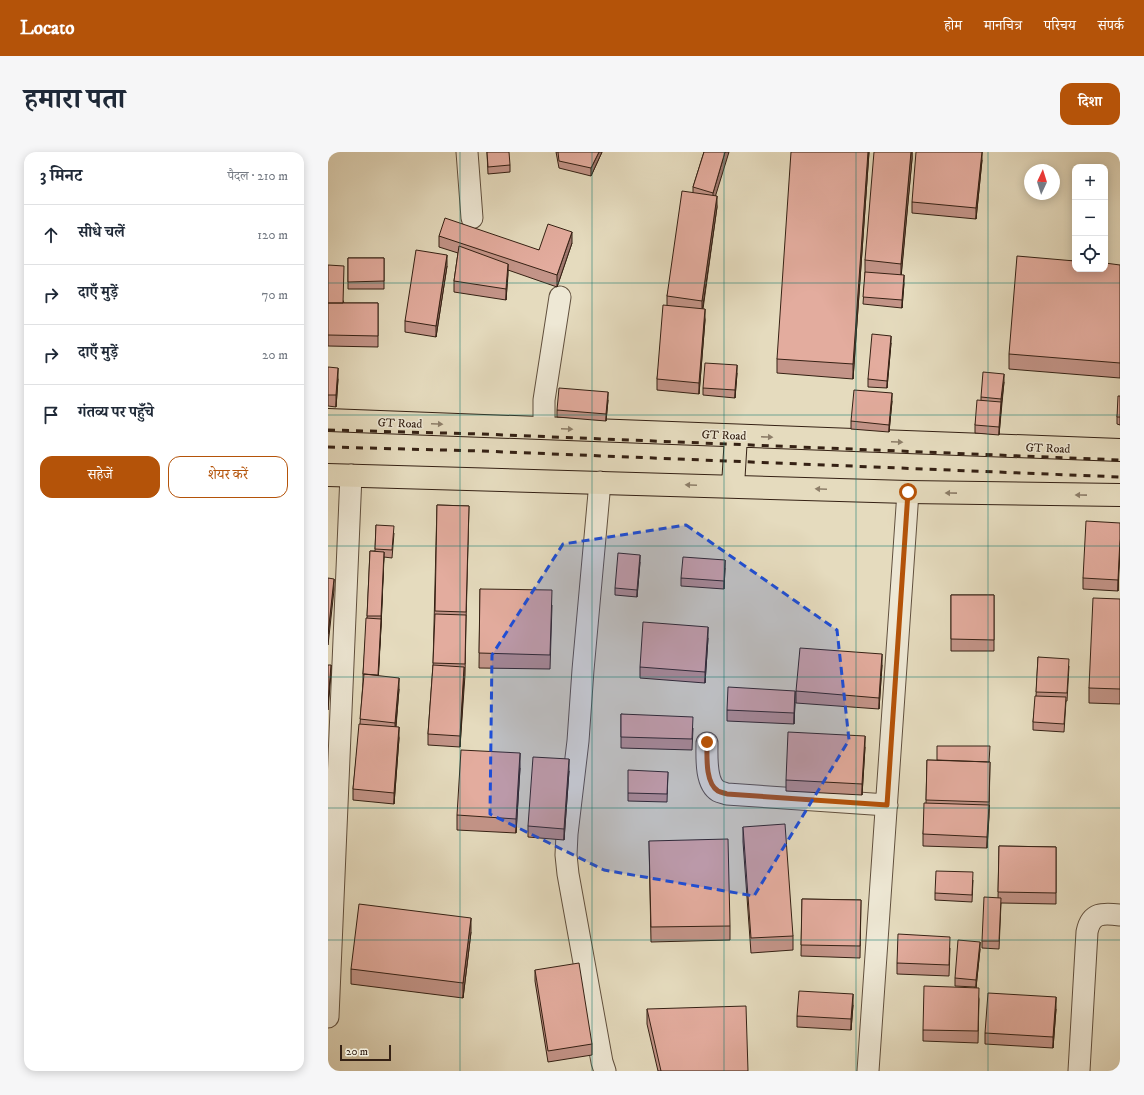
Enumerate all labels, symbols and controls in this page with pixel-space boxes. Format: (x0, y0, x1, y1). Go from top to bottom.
text: Locato (20, 17, 75, 40)
text: होम (944, 17, 962, 35)
text: मानचित्र (984, 17, 1022, 35)
text: परिचय (1044, 17, 1076, 35)
text: संपर्क (1098, 17, 1124, 35)
text: हमारा पता (24, 82, 125, 117)
button: दिशा (1060, 83, 1120, 125)
north arrow (1024, 164, 1060, 200)
map controls (1072, 164, 1108, 272)
button: + (1072, 164, 1108, 200)
text: 3 मिनट (40, 165, 82, 187)
text: पैदल · 210 m (227, 168, 288, 184)
button: − (1072, 200, 1108, 236)
text: सीधे चलें (78, 223, 125, 242)
icon: ahead (40, 224, 62, 246)
text: 120 m (257, 227, 288, 243)
button: locate (1072, 236, 1108, 272)
text: दाएँ मुड़ें (78, 283, 118, 302)
icon: right (40, 284, 62, 306)
text: 70 m (262, 287, 288, 303)
text: दाएँ मुड़ें (78, 343, 118, 362)
icon: right (40, 344, 62, 366)
text: 20 m (262, 347, 288, 363)
text: गंतव्य पर पहुँचे (78, 403, 154, 422)
icon: arrive (40, 404, 62, 426)
street label: GT Road (377, 415, 423, 432)
one-way arrow (431, 421, 444, 427)
one-way arrow (561, 426, 574, 432)
street label: GT Road (701, 427, 747, 444)
one-way arrow (761, 434, 774, 440)
one-way arrow (891, 439, 904, 445)
street label: GT Road (1025, 440, 1071, 457)
button: सहेजें (40, 456, 160, 498)
button: शेयर करें (168, 456, 288, 498)
one-way arrow (684, 482, 697, 488)
route start (899, 483, 917, 501)
one-way arrow (814, 486, 827, 492)
one-way arrow (944, 490, 957, 496)
one-way arrow (1074, 492, 1087, 498)
route end (698, 733, 716, 751)
scale bar (340, 1043, 391, 1062)
text: 20 m (346, 1045, 368, 1059)

